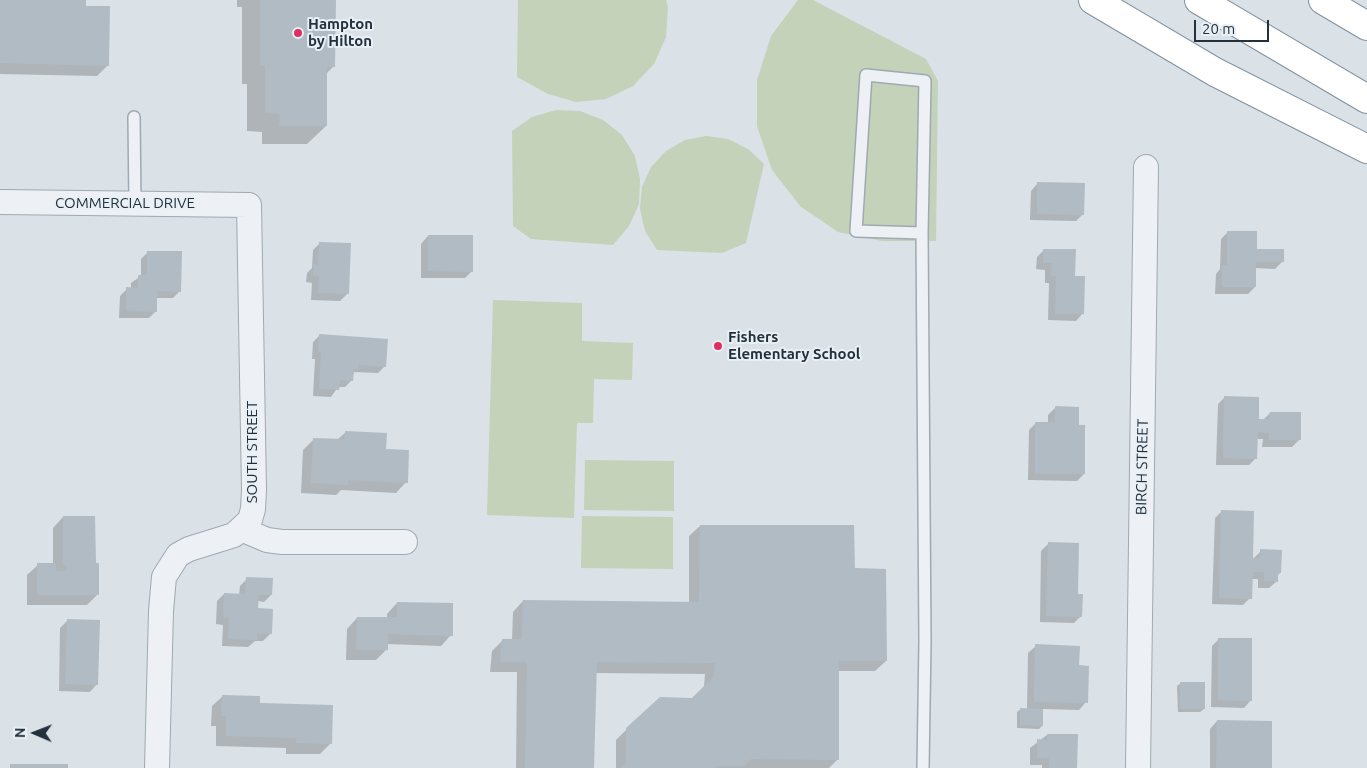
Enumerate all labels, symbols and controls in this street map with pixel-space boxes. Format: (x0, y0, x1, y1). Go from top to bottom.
scale bar (1197, 10, 1272, 42)
place label: Hampton by Hilton (308, 15, 373, 50)
text: 20 m (1202, 20, 1235, 37)
marker: Hampton by Hilton (292, 27, 304, 39)
street label: COMMERCIAL DRIVE (55, 194, 195, 212)
place label: Fishers Elementary School (728, 328, 860, 363)
marker: Fishers Elementary School (712, 340, 724, 352)
street label: SOUTH STREET (243, 401, 261, 503)
street label: BIRCH STREET (1132, 419, 1152, 515)
north arrow (10, 708, 60, 758)
text: N (12, 727, 28, 738)

